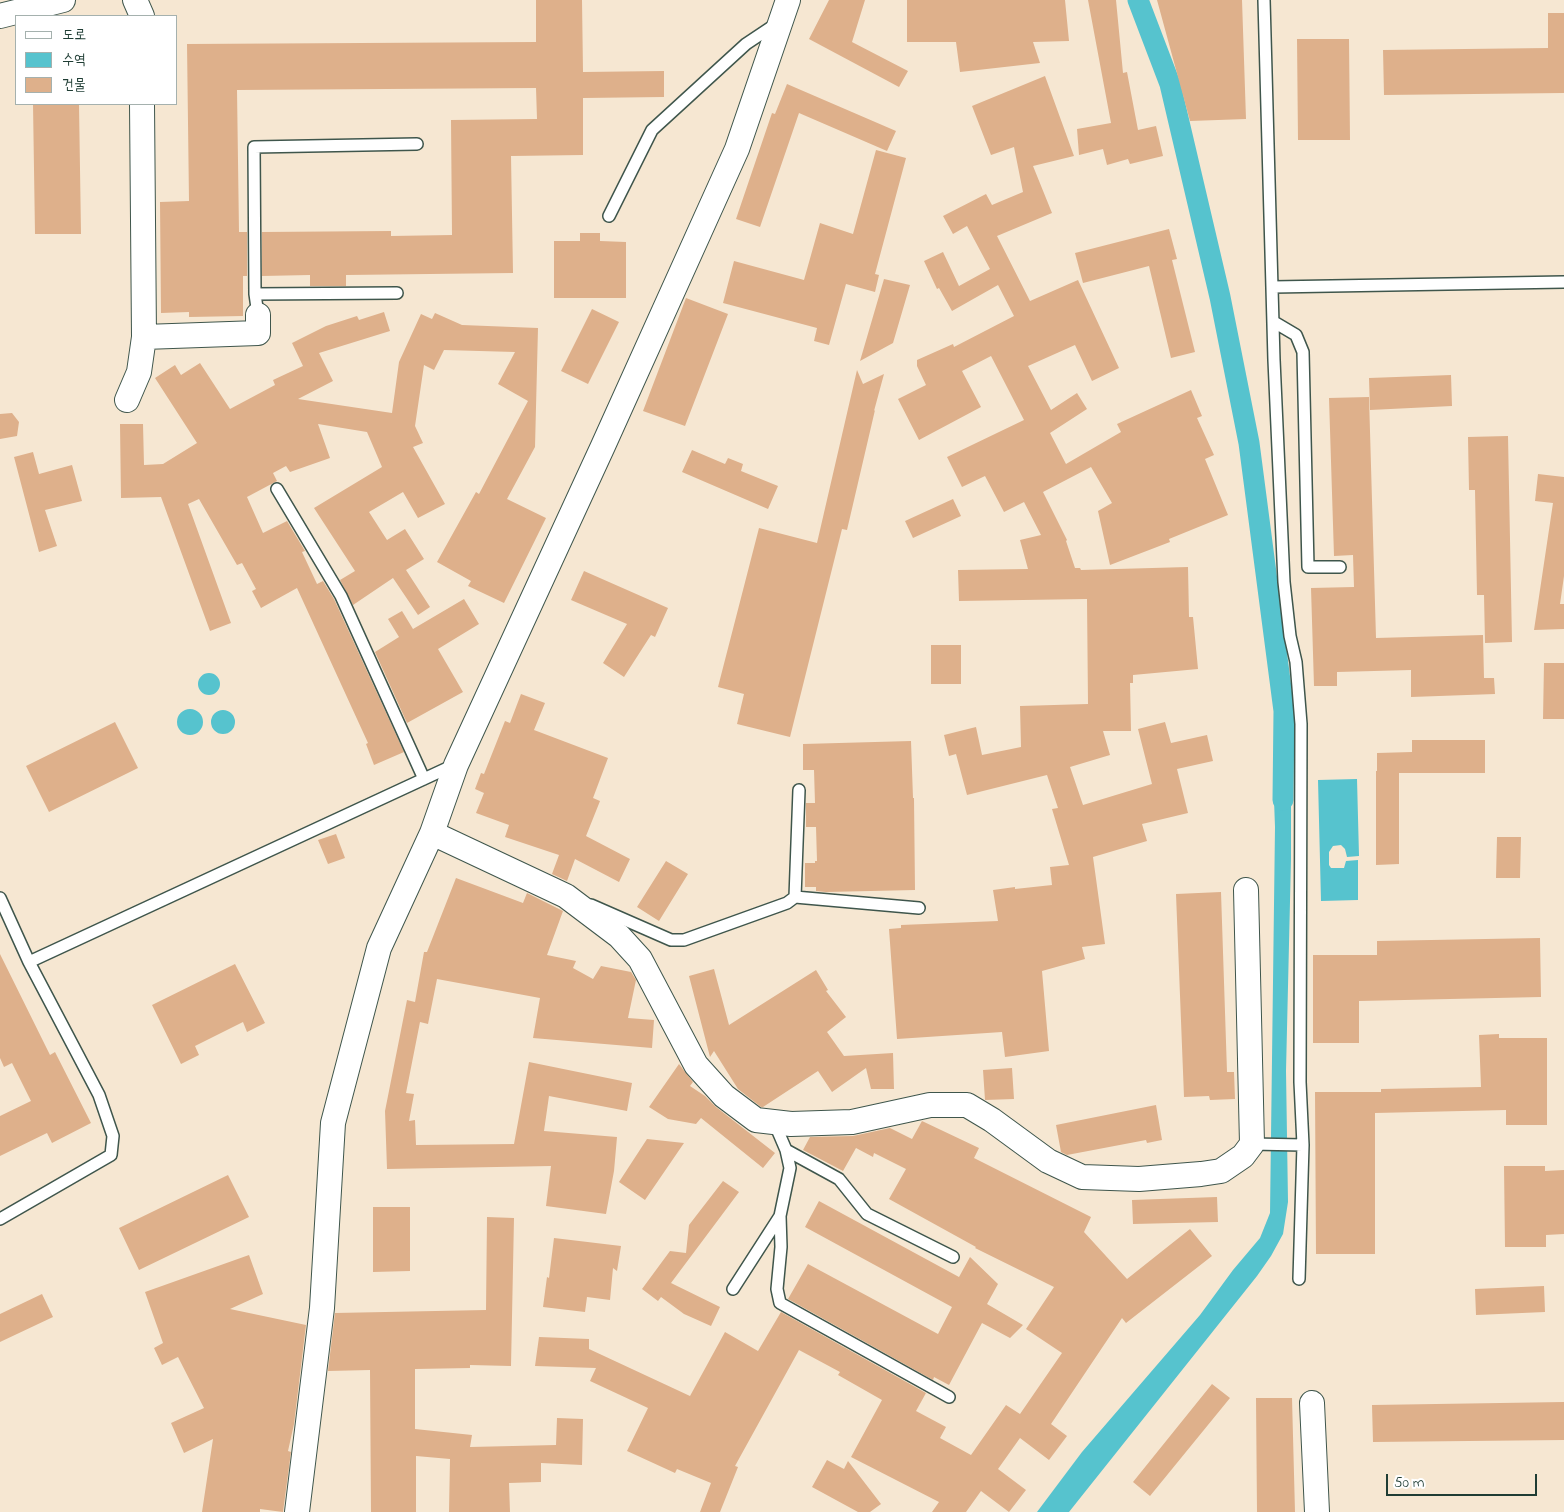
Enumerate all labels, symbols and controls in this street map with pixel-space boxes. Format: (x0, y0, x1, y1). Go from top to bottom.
legend (15, 15, 178, 105)
text: 도로 (62, 24, 86, 46)
text: 수역 (62, 49, 86, 71)
text: 건물 (62, 74, 86, 96)
scale bar (1389, 1464, 1540, 1496)
text: 50 m (1394, 1472, 1424, 1494)

